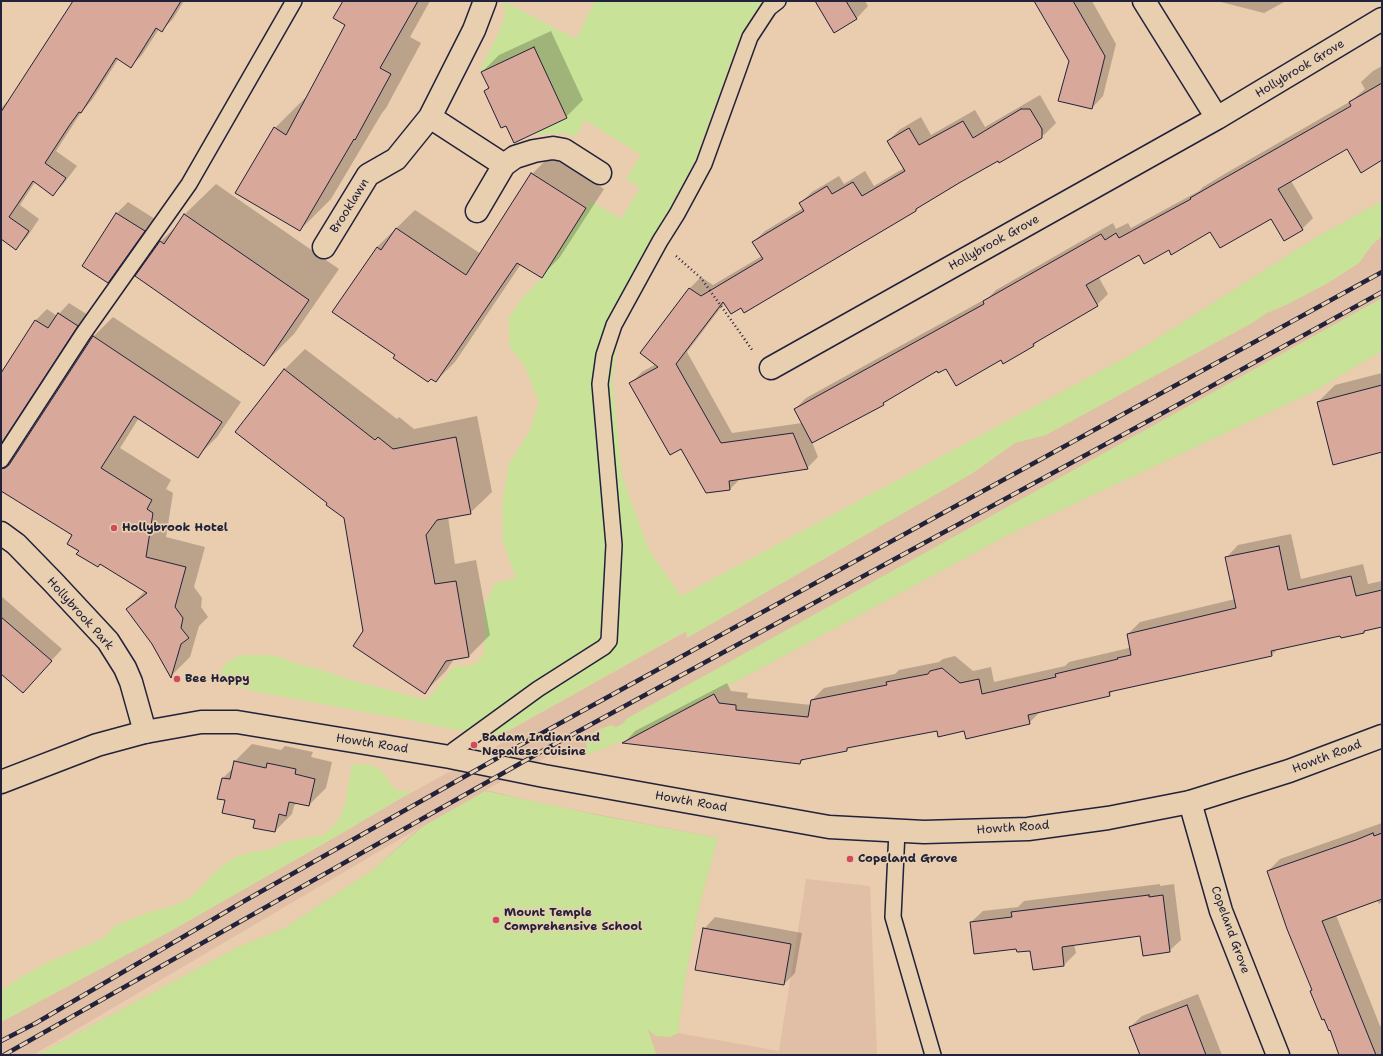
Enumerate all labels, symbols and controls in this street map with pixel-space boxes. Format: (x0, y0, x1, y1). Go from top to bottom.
street label: Hollybrook Grove (1253, 37, 1347, 101)
street label: Brooklawn (328, 176, 372, 236)
street label: Hollybrook Grove (946, 212, 1042, 274)
place label: Hollybrook Hotel (122, 521, 228, 535)
marker: Hollybrook Hotel (109, 523, 119, 533)
street label: Hollybrook Park (44, 575, 116, 653)
place label: Bee Happy (185, 672, 250, 686)
marker: Bee Happy (172, 674, 182, 684)
street label: Howth Road (335, 731, 409, 757)
place label: Badam Indian and Nepalese Cuisine (482, 731, 600, 759)
street label: Howth Road (1290, 737, 1364, 777)
marker: Badam Indian and Nepalese Cuisine (469, 740, 479, 750)
street label: Howth Road (654, 789, 728, 815)
street label: Howth Road (976, 818, 1050, 838)
place label: Copeland Grove (858, 852, 958, 866)
marker: Copeland Grove (845, 854, 855, 864)
street label: Copeland Grove (1207, 884, 1253, 976)
place label: Mount Temple Comprehensive School (504, 906, 642, 934)
marker: Mount Temple Comprehensive School (491, 915, 501, 925)

